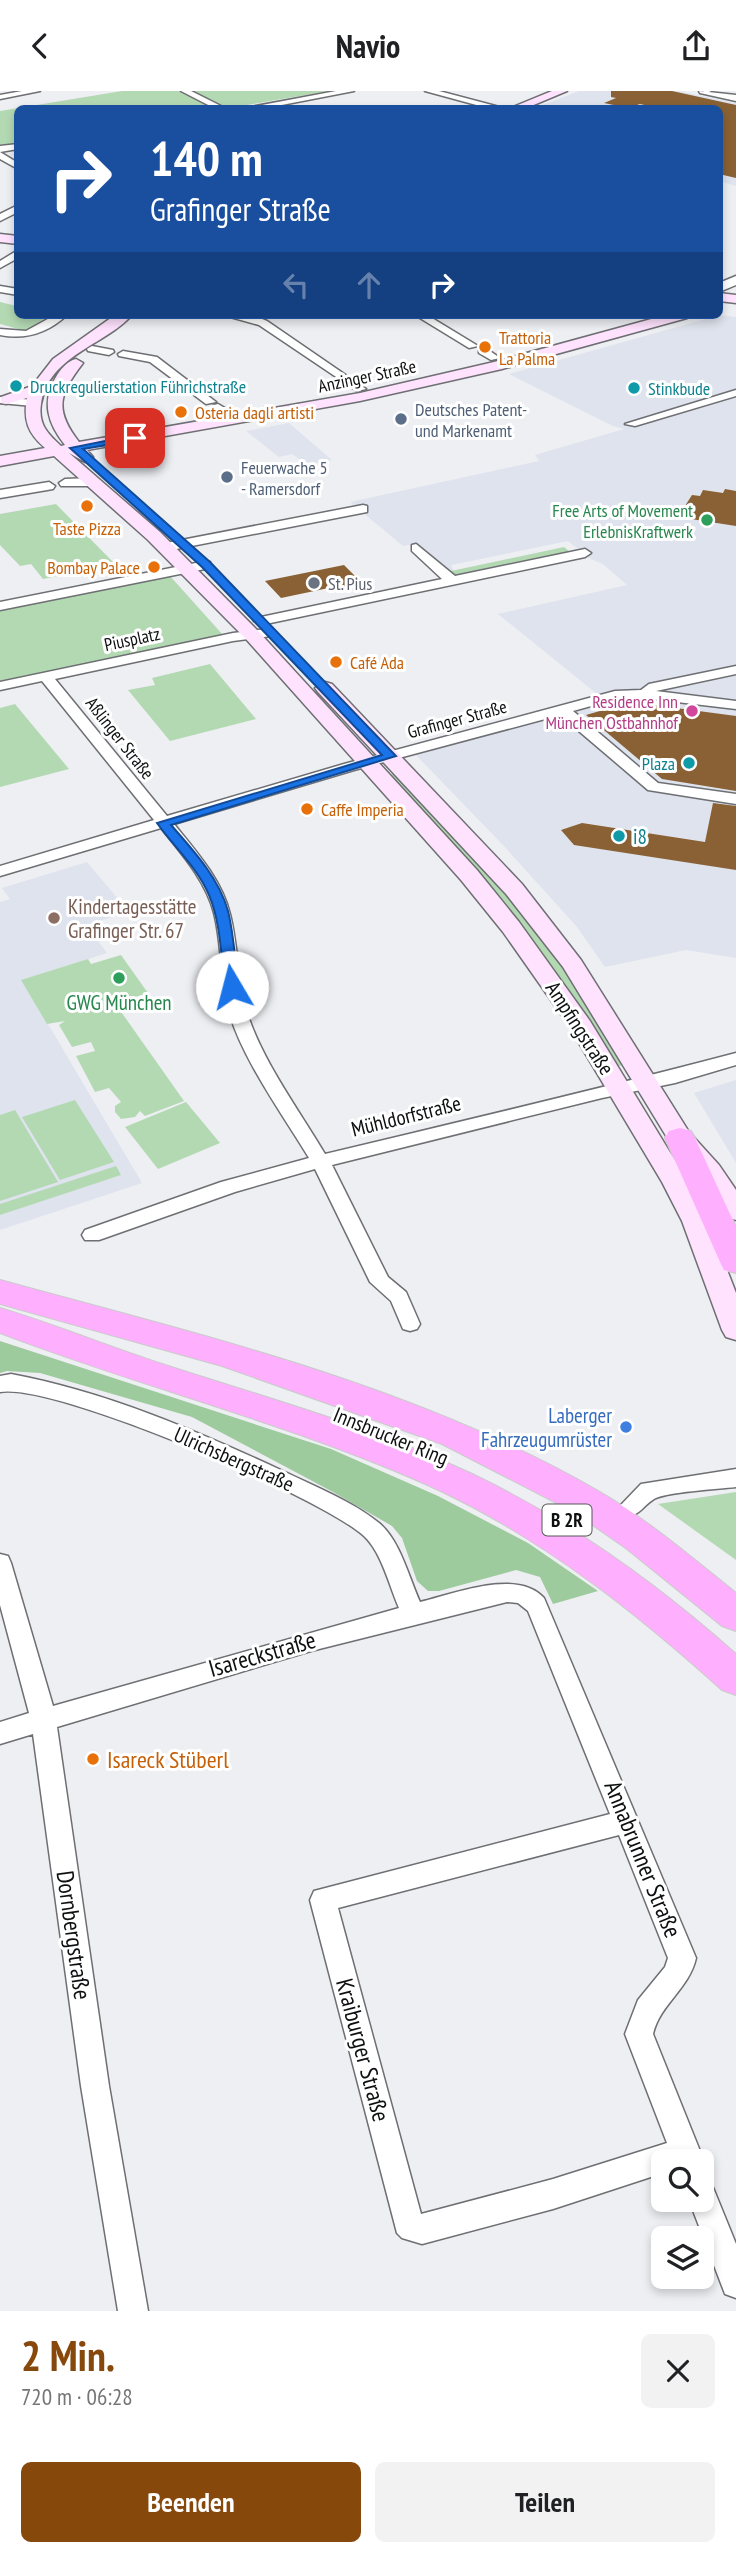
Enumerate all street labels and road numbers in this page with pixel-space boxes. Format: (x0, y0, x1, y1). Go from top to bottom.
street label: Anzinger Straße (316, 354, 418, 398)
street label: Piusplatz (102, 622, 162, 656)
street label: Aßlinger Straße (81, 692, 159, 784)
street label: Grafinger Straße (405, 695, 509, 743)
street label: Ampfingstraße (540, 976, 620, 1080)
street label: Mühldorfstraße (348, 1089, 464, 1143)
street label: Innsbrucker Ring (330, 1401, 452, 1471)
street label: Ulrichsbergstraße (170, 1421, 298, 1497)
road number: B 2R (542, 1505, 592, 1535)
street label: Isareckstraße (205, 1624, 319, 1684)
street label: Annabrunner Straße (597, 1776, 689, 1942)
street label: Dornbergstraße (50, 1869, 98, 2001)
street label: Kraiburger Straße (329, 1975, 397, 2125)

